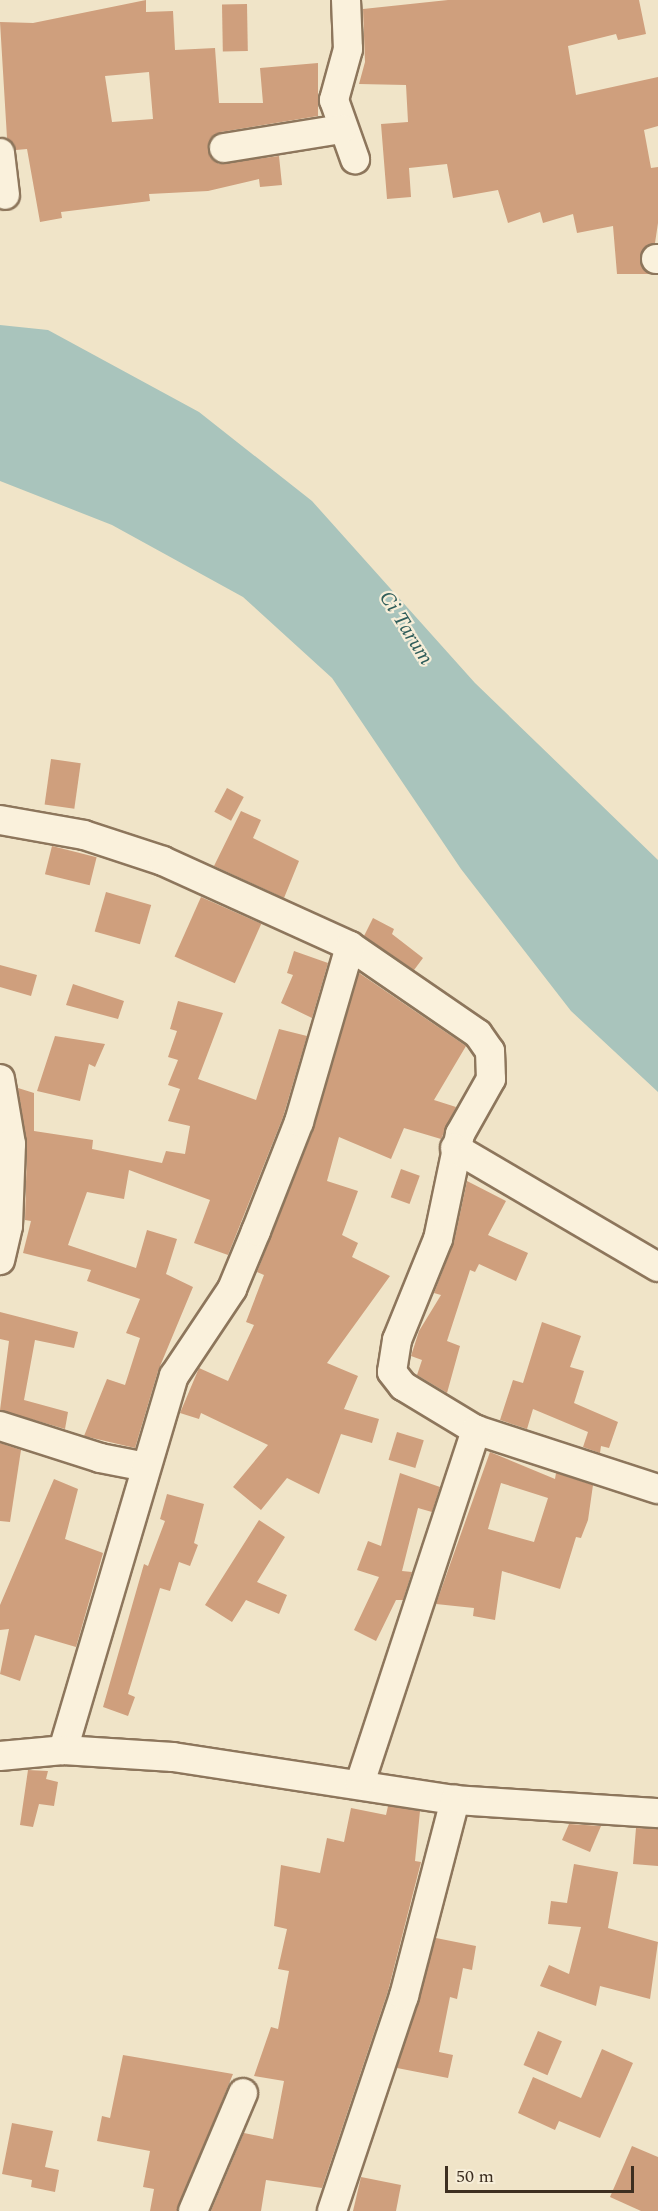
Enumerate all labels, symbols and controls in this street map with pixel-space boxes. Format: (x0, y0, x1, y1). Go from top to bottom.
water label: Ci Tarum (373, 586, 439, 670)
scale bar (448, 2154, 637, 2192)
text: 50 m (456, 2163, 494, 2190)

